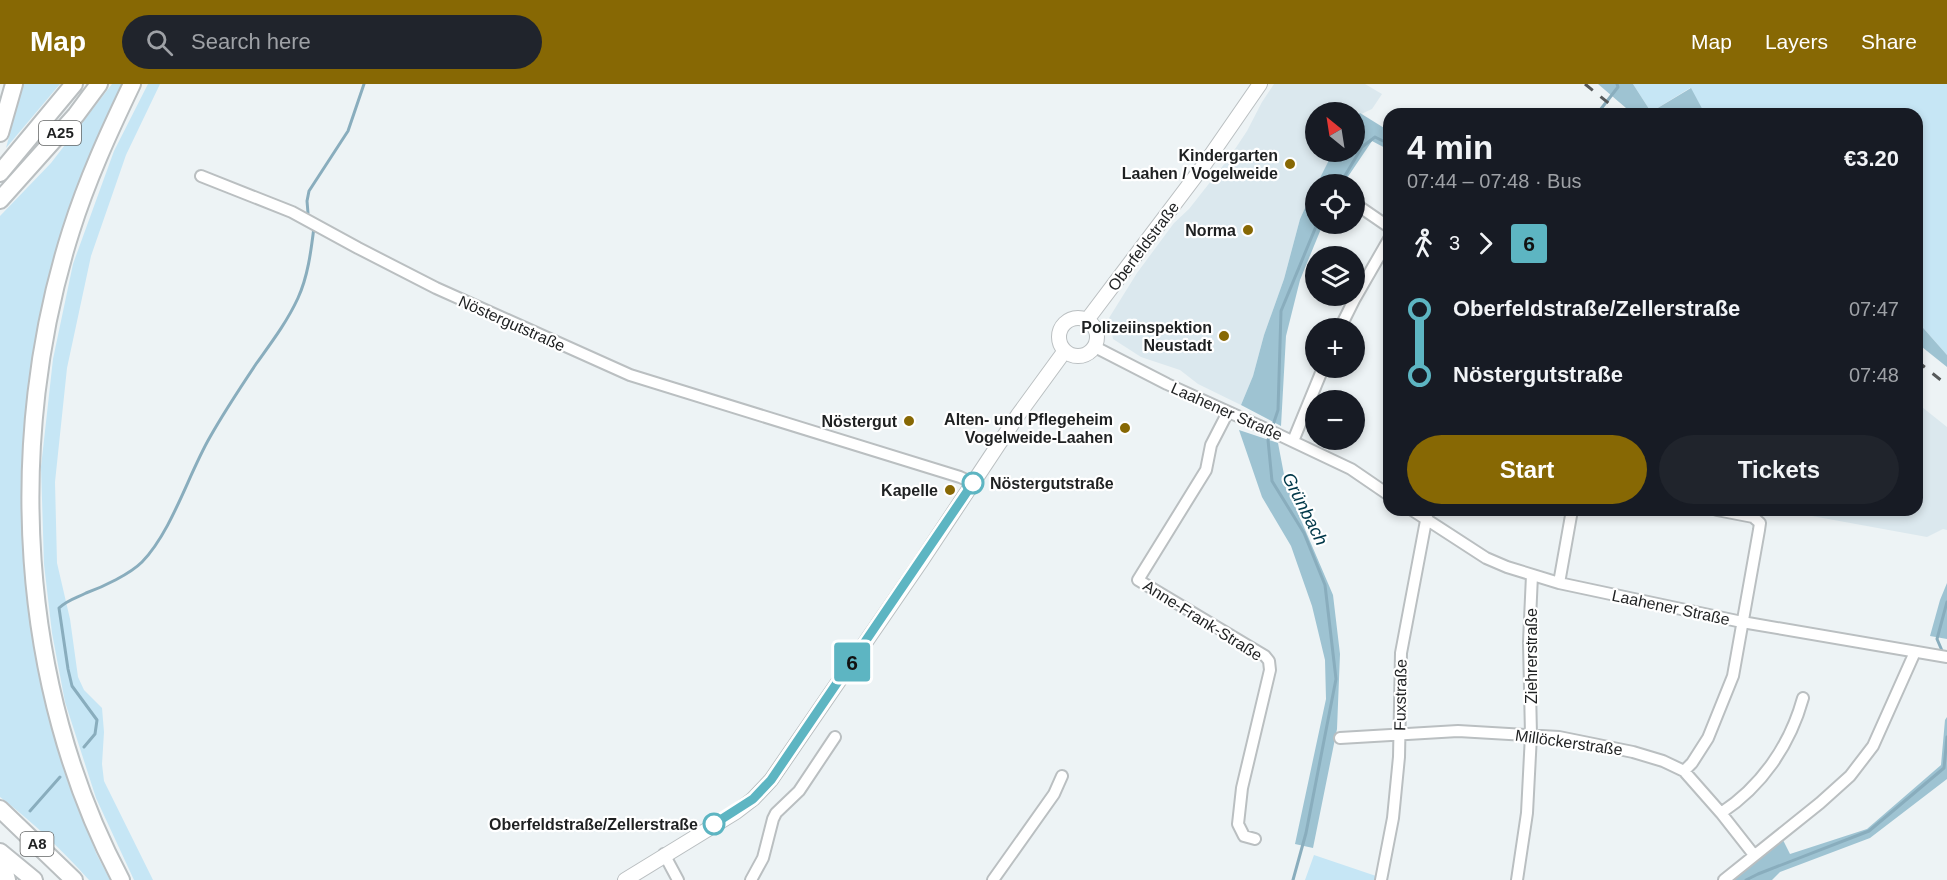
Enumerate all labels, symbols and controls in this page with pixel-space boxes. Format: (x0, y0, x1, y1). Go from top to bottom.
search box (122, 15, 542, 69)
text: Map (30, 26, 86, 57)
icon: search (143, 26, 176, 59)
text: Search here (191, 29, 311, 54)
text: Map (1691, 30, 1732, 53)
text: Layers (1765, 30, 1828, 53)
text: Share (1861, 30, 1917, 53)
north arrow (1305, 102, 1365, 162)
map controls (1305, 102, 1365, 450)
road number: A25 (39, 121, 81, 145)
text: 4 min (1407, 129, 1493, 166)
text: €3.20 (1844, 146, 1899, 171)
place label: Kindergarten Laahen / Vogelweide (1122, 147, 1278, 182)
marker: Kindergarten Laahen / Vogelweide (1283, 157, 1297, 171)
text: 07:44 – 07:48 · Bus (1407, 170, 1582, 192)
button: locate (1305, 174, 1365, 234)
street label: Oberfeldstraße (1104, 198, 1182, 294)
place label: Norma (1185, 222, 1236, 239)
marker: Norma (1241, 223, 1255, 237)
icon: walk (1407, 227, 1440, 260)
icon: forward (1469, 227, 1502, 260)
text: 3 (1449, 232, 1460, 254)
text: 6 (1523, 232, 1535, 255)
button: layers (1305, 246, 1365, 306)
street label: Nöstergutstraße (456, 292, 568, 355)
text: Oberfeldstraße/Zellerstraße (1453, 296, 1740, 321)
text: 07:47 (1849, 298, 1899, 320)
button: + (1305, 318, 1365, 378)
place label: Polizeiinspektion Neustadt (1081, 319, 1213, 354)
marker: Polizeiinspektion Neustadt (1217, 329, 1231, 343)
text: Nöstergutstraße (1453, 362, 1623, 387)
text: 07:48 (1849, 364, 1899, 386)
street label: Laahener Straße (1168, 379, 1285, 444)
button: − (1305, 390, 1365, 450)
place label: Alten- und Pflegeheim Vogelweide-Laahen (944, 411, 1113, 446)
place label: Nöstergut (821, 413, 898, 430)
marker: Nöstergut (902, 414, 916, 428)
marker: Alten- und Pflegeheim Vogelweide-Laahen (1118, 421, 1132, 435)
button: Start (1407, 435, 1647, 504)
button: Tickets (1659, 435, 1899, 504)
water label: Grünbach (1278, 469, 1332, 549)
marker: Nöstergutstraße (962, 472, 984, 494)
place label: Nöstergutstraße (990, 475, 1114, 492)
place label: Kapelle (881, 482, 938, 499)
marker: Kapelle (943, 483, 957, 497)
street label: Anne-Frank-Straße (1140, 577, 1265, 664)
street label: Laahener Straße (1610, 587, 1731, 628)
street label: Ziehrerstraße (1523, 608, 1540, 704)
line badge: 6 (832, 642, 872, 682)
text: 6 (846, 651, 858, 674)
street label: Fuxstraße (1391, 659, 1410, 731)
street label: Millöckerstraße (1514, 727, 1624, 758)
marker: Oberfeldstraße/Zellerstraße (703, 813, 725, 835)
place label: Oberfeldstraße/Zellerstraße (489, 816, 698, 833)
road number: A8 (20, 832, 54, 856)

